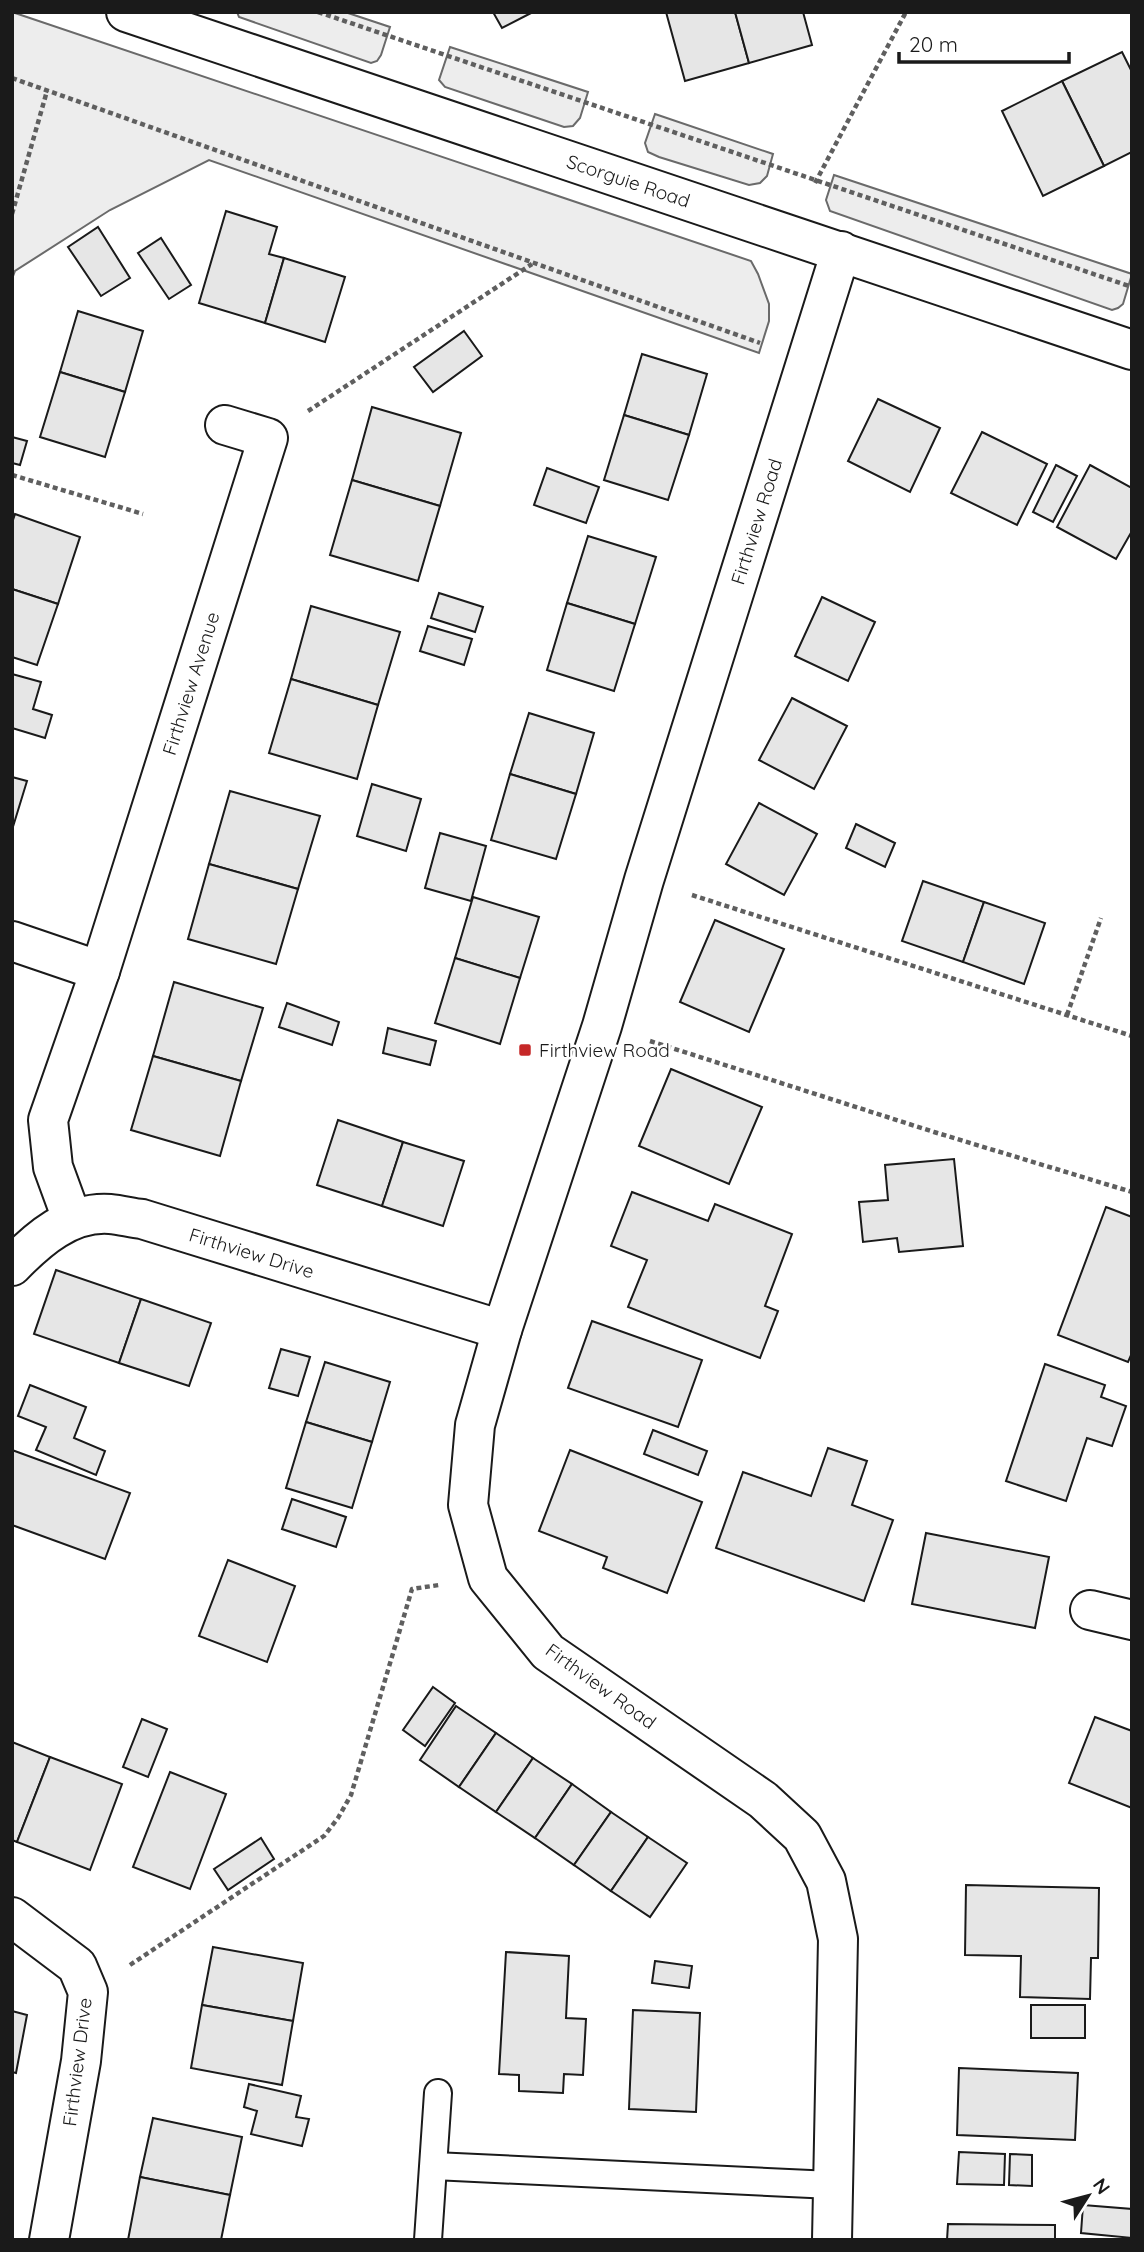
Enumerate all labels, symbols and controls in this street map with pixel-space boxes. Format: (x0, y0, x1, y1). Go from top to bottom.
scale bar (899, 21, 1069, 65)
text: 20 m (909, 31, 958, 57)
street label: Scorguie Road (564, 149, 693, 213)
street label: Firthview Road (725, 455, 787, 588)
street label: Firthview Avenue (157, 609, 224, 758)
place label: Firthview Road (539, 1038, 670, 1062)
marker: Firthview Road (517, 1042, 533, 1058)
street label: Firthview Drive (186, 1222, 317, 1283)
street label: Firthview Road (541, 1638, 661, 1734)
street label: Firthview Drive (57, 1996, 97, 2128)
north arrow (1053, 2161, 1123, 2231)
text: N (1088, 2173, 1116, 2199)

